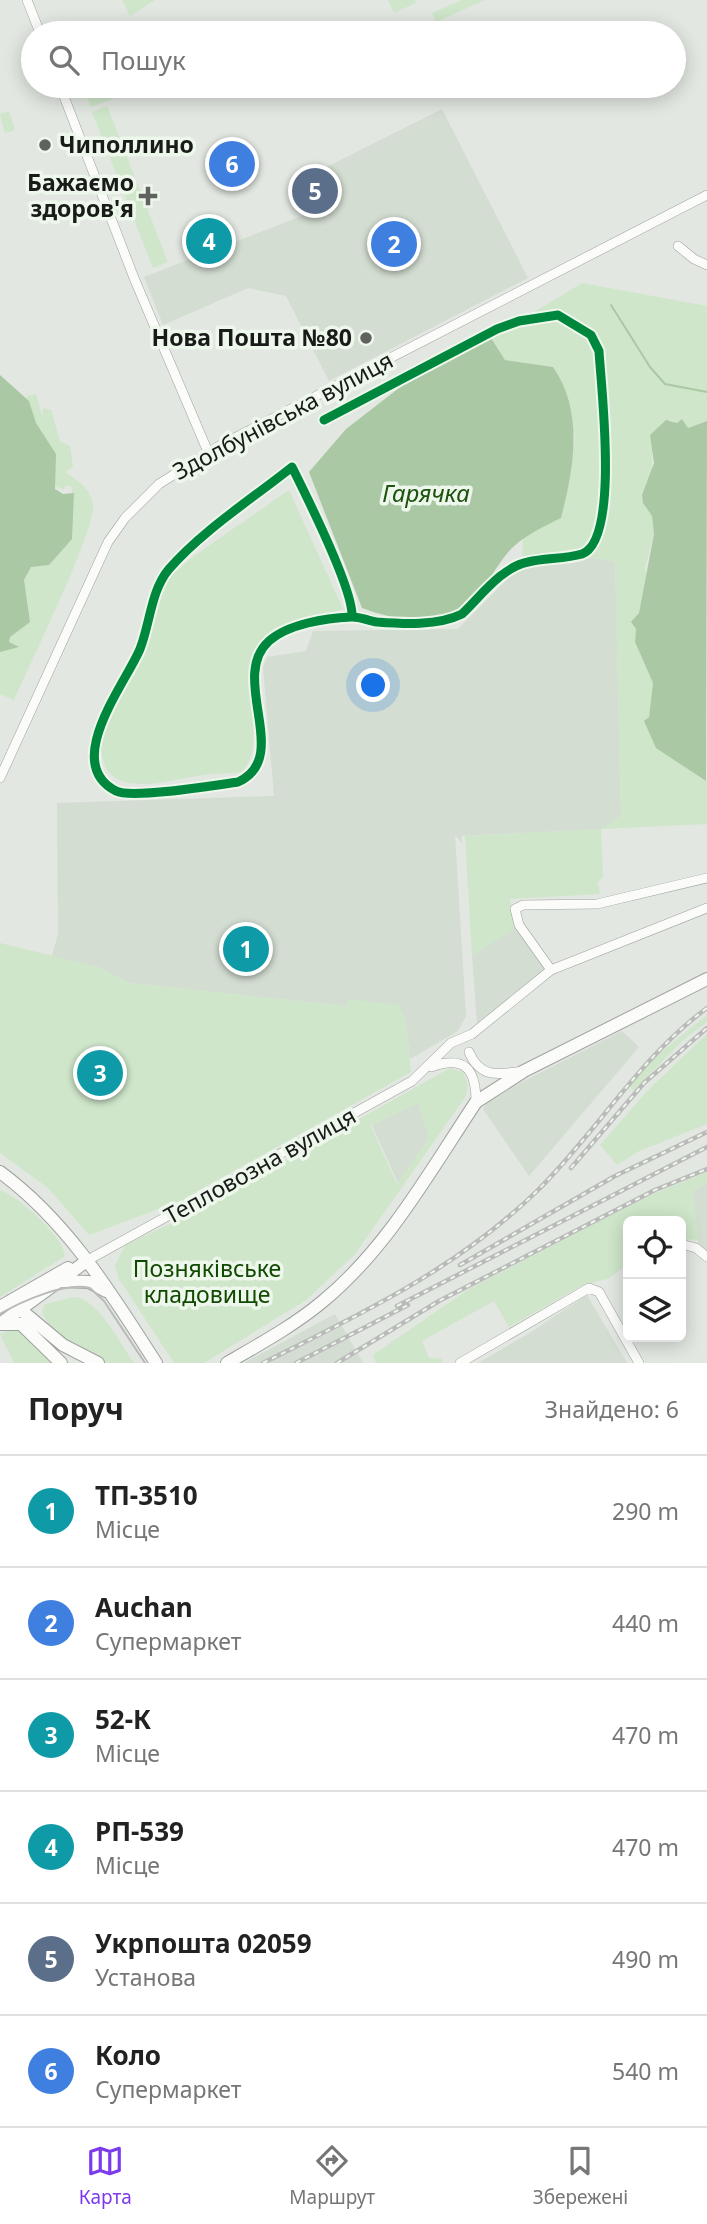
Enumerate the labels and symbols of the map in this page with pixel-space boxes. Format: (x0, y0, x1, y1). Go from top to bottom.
place label: Чиполлино (59, 128, 194, 160)
marker: Чиполлино (37, 137, 53, 153)
pin: 6 (209, 138, 255, 190)
pin: 5 (292, 165, 338, 217)
place label: Бажаємо здоров'я (27, 166, 134, 224)
marker: Бажаємо здоров'я (140, 188, 156, 204)
pin: 4 (186, 215, 232, 267)
pin: 2 (371, 218, 417, 270)
place label: Нова Пошта №80 (152, 321, 352, 353)
marker: Нова Пошта №80 (358, 330, 374, 346)
street label: Здолбунівська вулиця (167, 343, 398, 487)
water label: Гарячка (382, 476, 470, 509)
your location (356, 668, 390, 702)
pin: 1 (223, 923, 269, 975)
pin: 3 (77, 1047, 123, 1099)
street label: Тепловозна вулиця (158, 1099, 361, 1231)
park label: Позняківське кладовище (133, 1252, 281, 1310)

